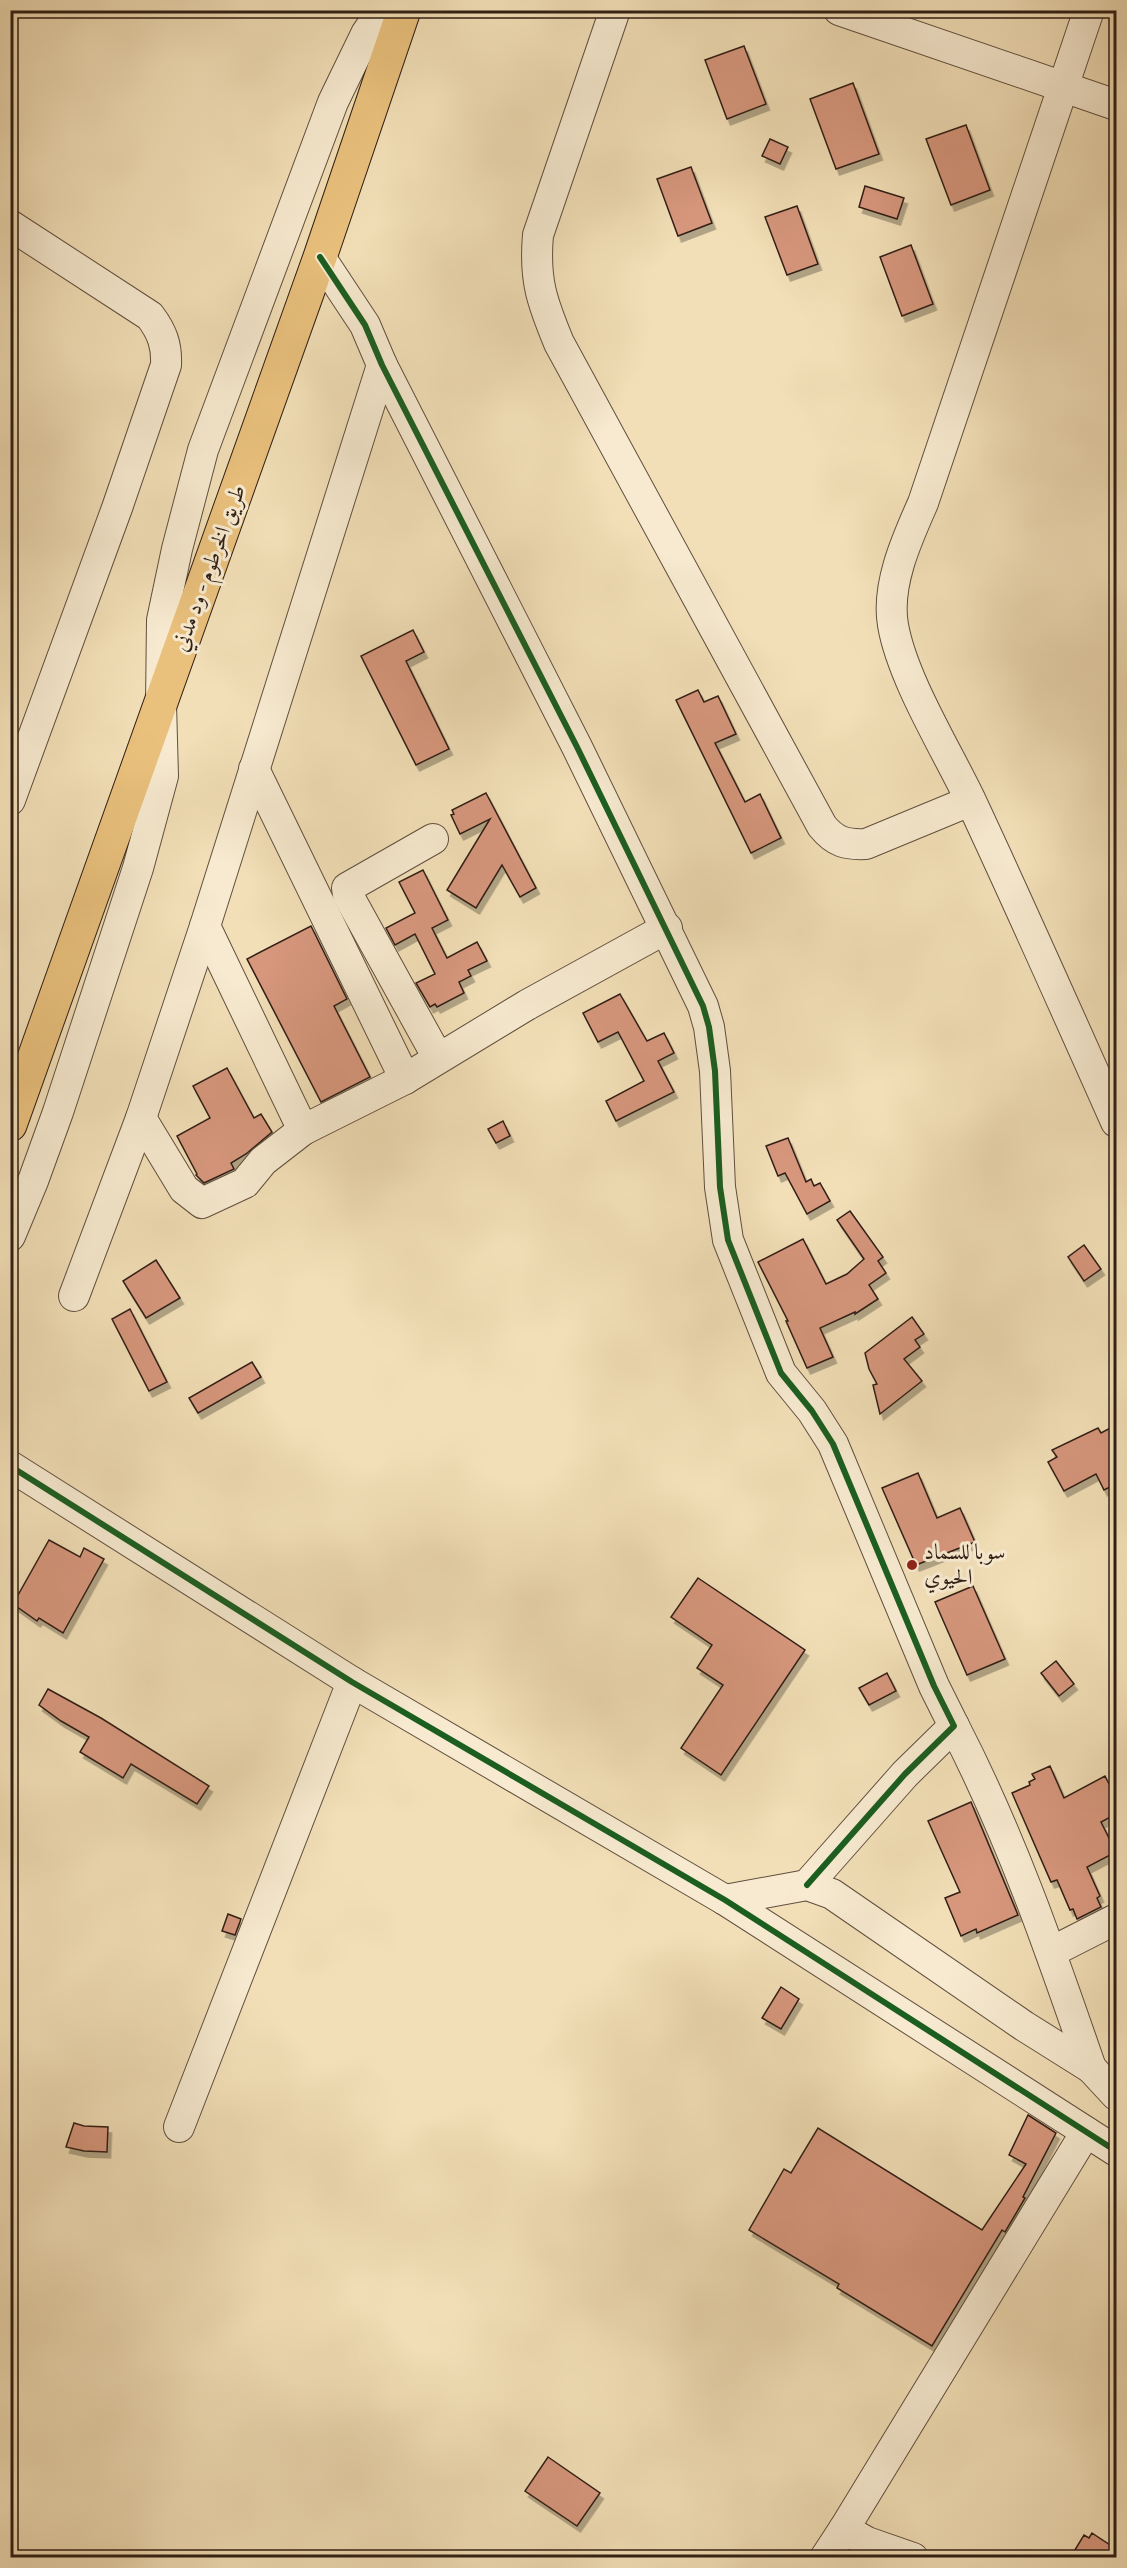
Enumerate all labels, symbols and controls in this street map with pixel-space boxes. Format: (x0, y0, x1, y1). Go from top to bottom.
street label: طريق الخرطوم - ود مدني (165, 481, 257, 657)
place label: سوبا للسماد الحيوي (924, 1537, 1005, 1594)
marker: سوبا للسماد الحيوي (905, 1558, 919, 1572)

